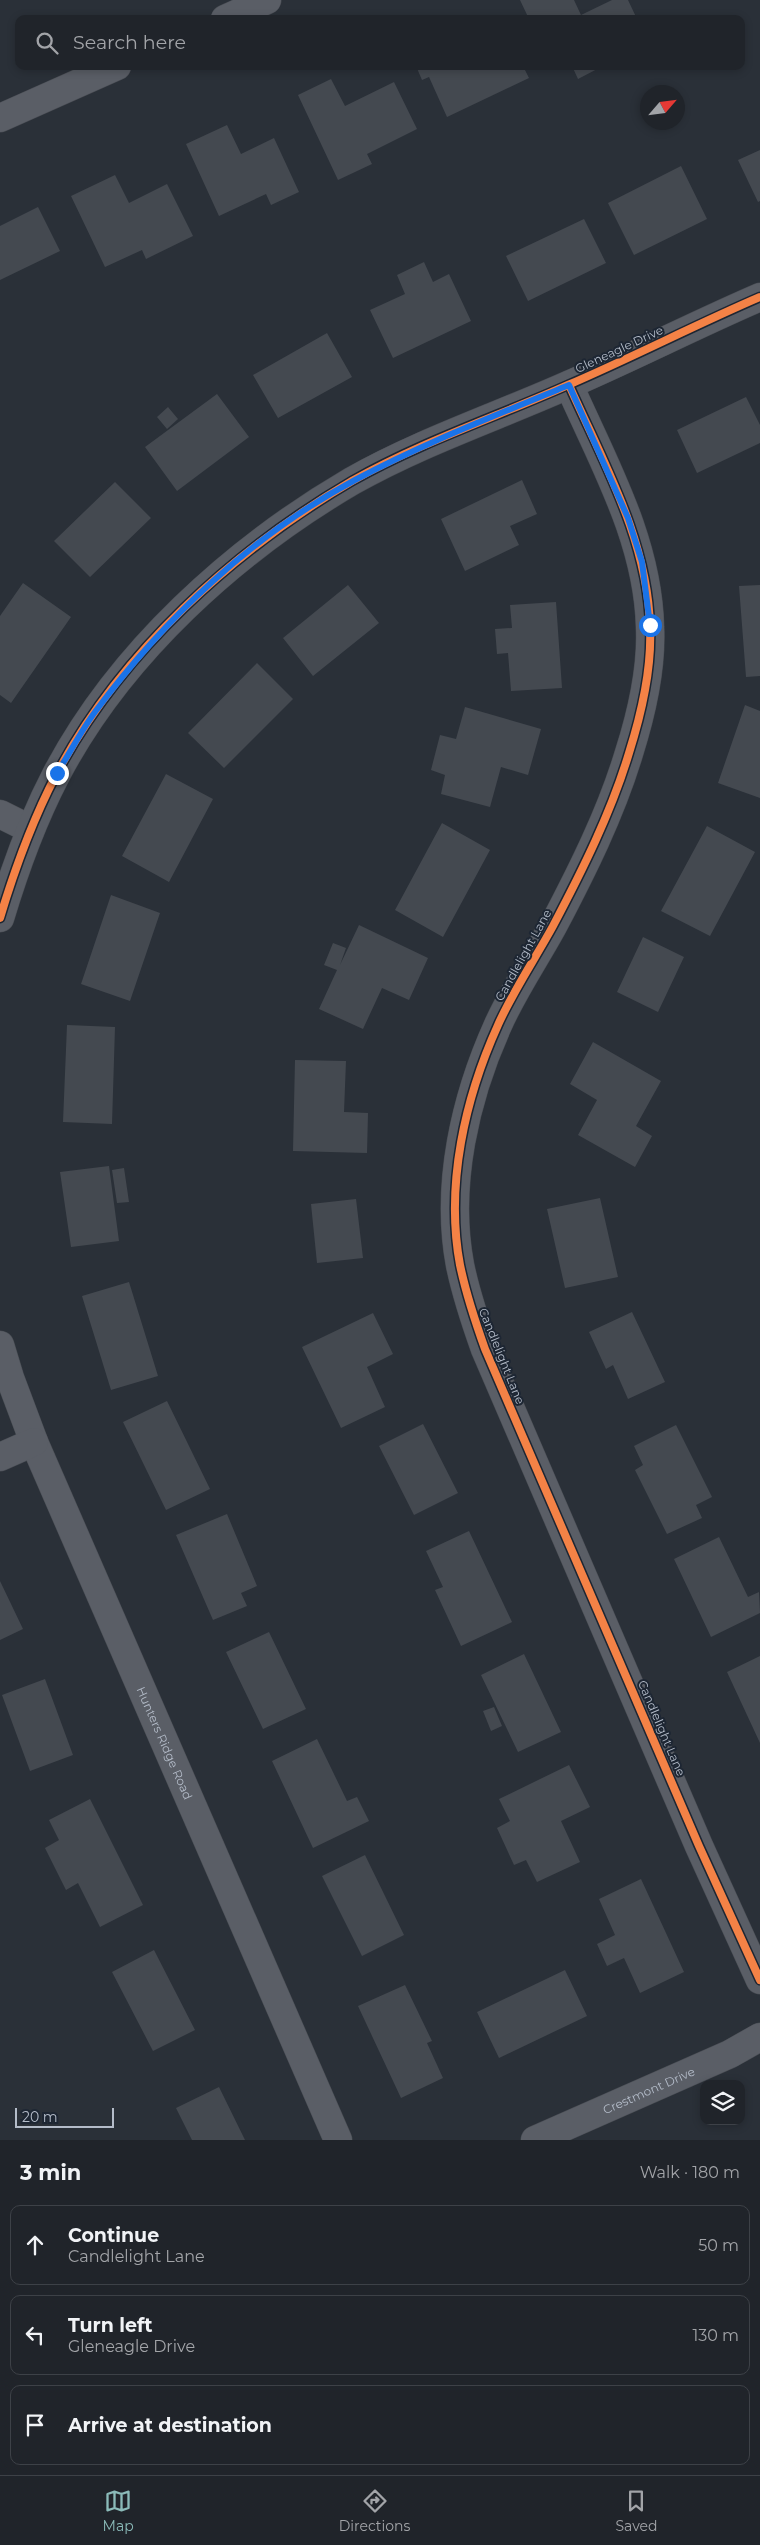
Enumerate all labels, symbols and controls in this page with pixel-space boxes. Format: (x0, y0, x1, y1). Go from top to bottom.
search box (15, 15, 745, 70)
icon: search (33, 29, 61, 57)
text: Search here (73, 31, 186, 54)
north arrow (640, 85, 685, 130)
street label: Gleneagle Drive (573, 322, 665, 376)
route start (639, 614, 662, 637)
route end (46, 762, 69, 785)
street label: Candlelight Lane (492, 907, 554, 1003)
street label: Candlelight Lane (476, 1306, 528, 1406)
street label: Candlelight Lane (635, 1678, 689, 1778)
street label: Hunters Ridge Road (134, 1684, 196, 1802)
street label: Crestmont Drive (600, 2063, 697, 2117)
map controls (700, 2080, 745, 2125)
button: layers (700, 2080, 745, 2125)
scale bar (15, 2105, 114, 2128)
text: 20 m (22, 2108, 58, 2126)
text: 3 min (20, 2160, 81, 2185)
text: Walk · 180 m (640, 2163, 740, 2182)
text: Continue (68, 2224, 159, 2247)
icon: ahead (21, 2231, 49, 2259)
text: 50 m (698, 2236, 739, 2255)
text: Candlelight Lane (68, 2247, 205, 2266)
text: Turn left (68, 2314, 153, 2337)
icon: left (21, 2321, 49, 2349)
text: 130 m (692, 2326, 739, 2345)
text: Gleneagle Drive (68, 2337, 195, 2356)
icon: arrive (21, 2411, 49, 2439)
text: Arrive at destination (68, 2414, 272, 2437)
tab: Map (103, 2487, 134, 2535)
tab: Directions (339, 2487, 410, 2535)
tab: Saved (615, 2487, 657, 2535)

